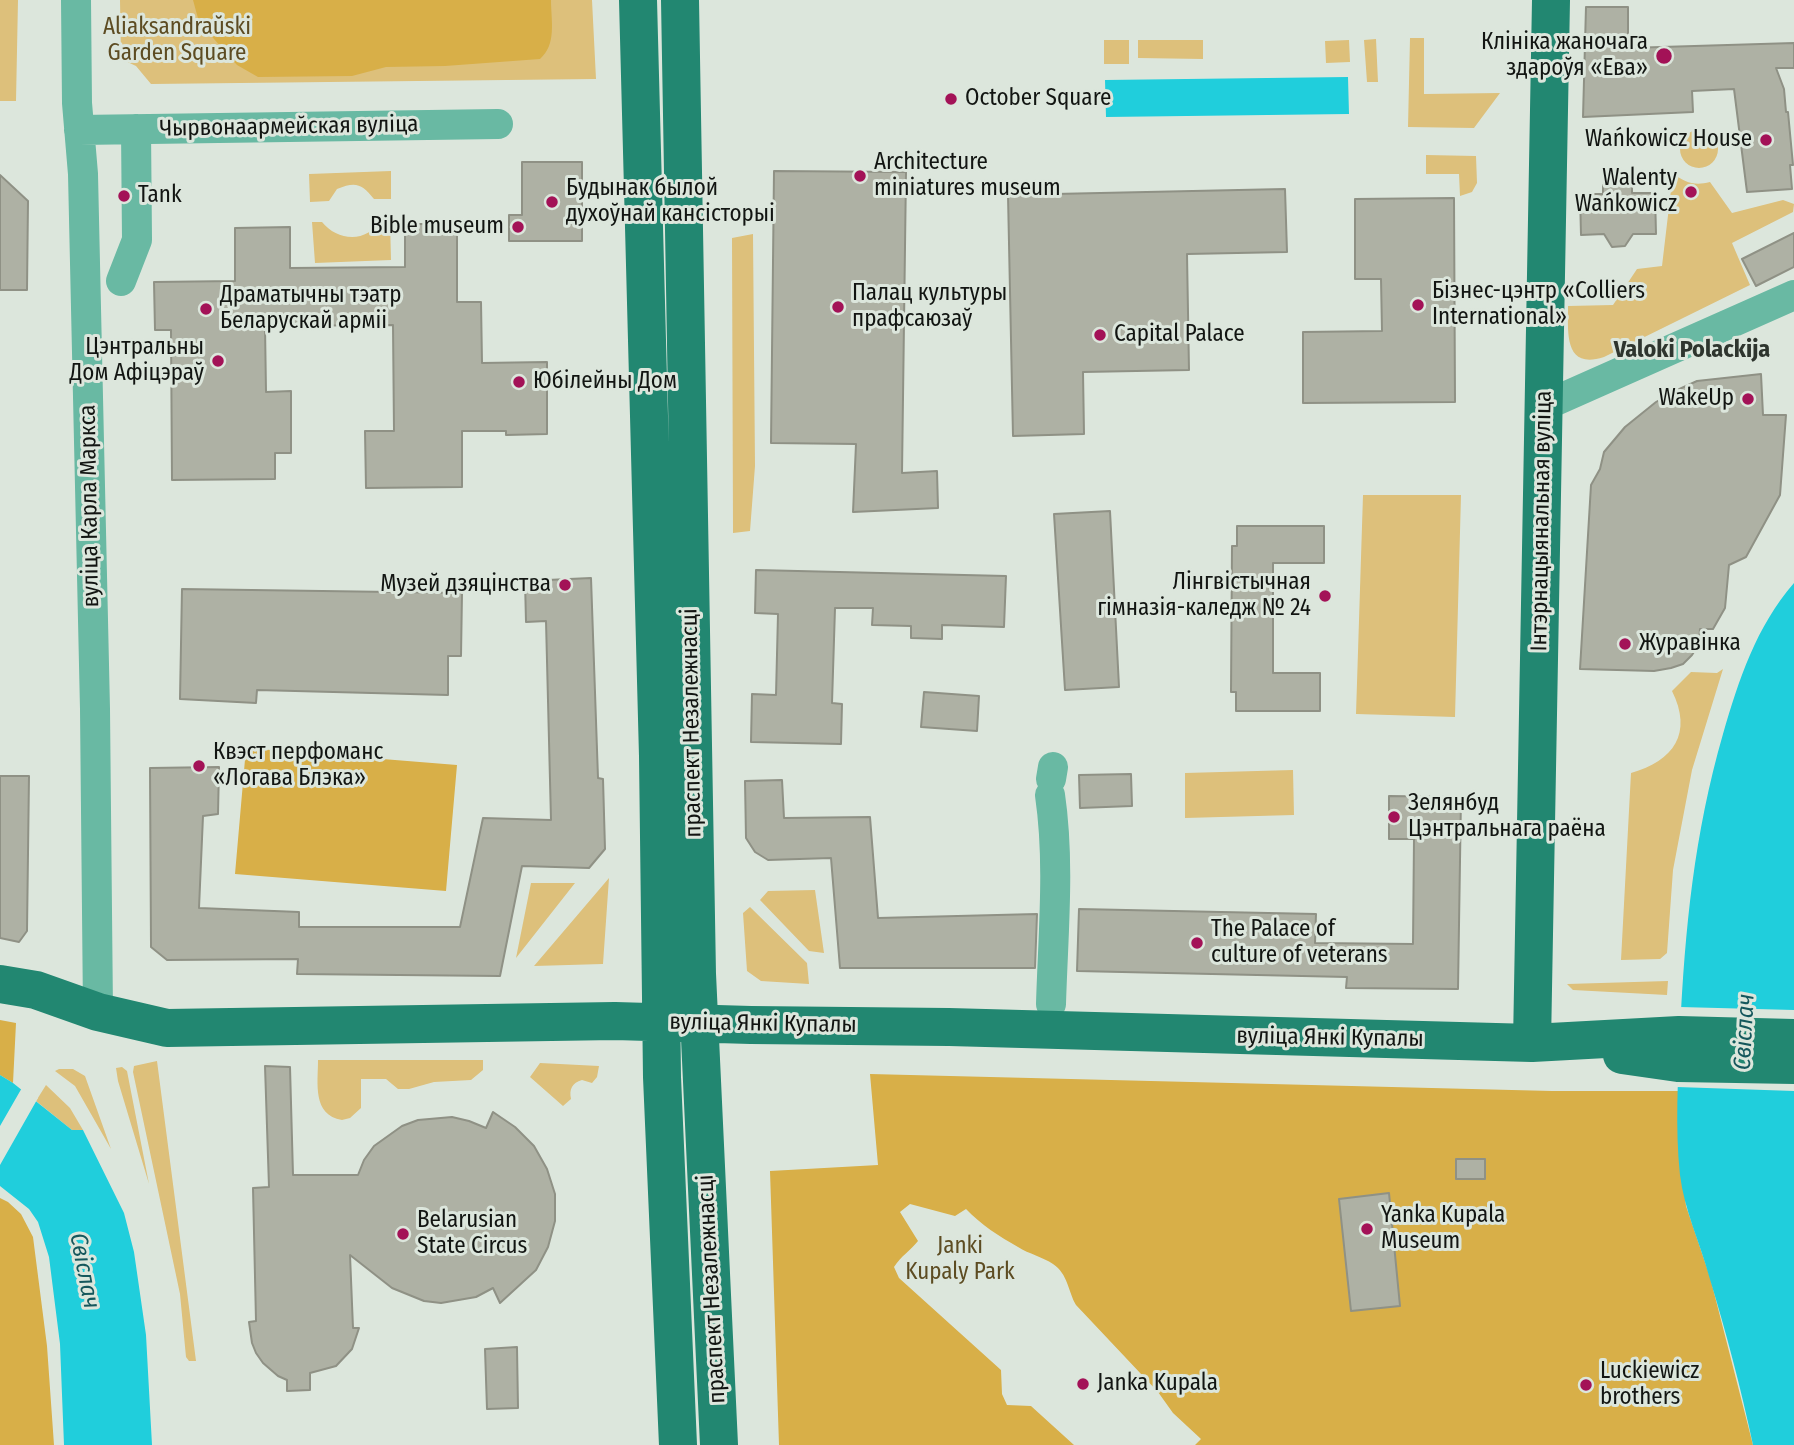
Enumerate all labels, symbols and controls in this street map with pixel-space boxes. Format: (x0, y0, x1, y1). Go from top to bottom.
park label: Aliaksandraŭski Garden Square (103, 14, 251, 68)
place label: Клініка жаночага здароўя «Ева» (1481, 29, 1648, 83)
marker: Клініка жаночага здароўя «Ева» (1654, 46, 1674, 66)
place label: October Square (965, 85, 1111, 113)
marker: October Square (943, 91, 959, 107)
street label: Чырвонаармейская вуліца (159, 111, 419, 143)
place label: Wańkowicz House (1585, 126, 1752, 154)
marker: Wańkowicz House (1758, 132, 1774, 148)
place label: Architecture miniatures museum (874, 149, 1061, 203)
place label: Walenty Wańkowicz (1575, 165, 1677, 219)
marker: Architecture miniatures museum (852, 168, 868, 184)
place label: Будынак былой духоўнай кансісторыі (566, 175, 775, 229)
place label: Tank (138, 182, 182, 210)
marker: Walenty Wańkowicz (1683, 184, 1699, 200)
marker: Tank (116, 188, 132, 204)
marker: Будынак былой духоўнай кансісторыі (544, 194, 560, 210)
place label: Bible museum (370, 213, 504, 241)
marker: Bible museum (510, 219, 526, 235)
place label: Бізнес-цэнтр «Colliers International» (1432, 278, 1645, 332)
place label: Палац культуры прафсаюзаў (852, 280, 1007, 334)
place label: Драматычны тэатр Беларускай арміі (220, 282, 401, 336)
marker: Бізнес-цэнтр «Colliers International» (1410, 297, 1426, 313)
marker: Палац культуры прафсаюзаў (830, 299, 846, 315)
marker: Драматычны тэатр Беларускай арміі (198, 301, 214, 317)
place label: Capital Palace (1114, 321, 1245, 349)
marker: Capital Palace (1092, 327, 1108, 343)
place label: Цэнтральны Дом Афіцэраў (69, 334, 204, 388)
district label: Valoki Polackija (1614, 336, 1770, 364)
marker: Цэнтральны Дом Афіцэраў (210, 353, 226, 369)
place label: Юбілейны Дом (533, 368, 677, 396)
marker: Юбілейны Дом (511, 374, 527, 390)
place label: WakeUp (1659, 385, 1734, 413)
street label: Інтэрнацыянальная вуліца (1526, 390, 1558, 652)
marker: WakeUp (1740, 391, 1756, 407)
street label: вуліца Карла Маркса (74, 404, 106, 608)
place label: Лінгвістычная гімназія-каледж № 24 (1097, 569, 1311, 623)
place label: Музей дзяцінства (380, 571, 551, 599)
marker: Музей дзяцінства (557, 577, 573, 593)
marker: Лінгвістычная гімназія-каледж № 24 (1317, 588, 1333, 604)
street label: праспект Незалежнасці (676, 608, 708, 838)
place label: Журавінка (1639, 630, 1741, 658)
marker: Журавінка (1617, 636, 1633, 652)
place label: Квэст перфоманс «Логава Блэка» (213, 739, 383, 793)
marker: Квэст перфоманс «Логава Блэка» (191, 758, 207, 774)
place label: Зелянбуд Цэнтральнага раёна (1408, 790, 1606, 844)
marker: Зелянбуд Цэнтральнага раёна (1386, 809, 1402, 825)
place label: The Palace of culture of veterans (1211, 916, 1388, 970)
marker: The Palace of culture of veterans (1189, 935, 1205, 951)
water label: Свіслач (1729, 993, 1761, 1071)
street label: вуліца Янкі Купалы (669, 1009, 857, 1039)
street label: вуліца Янкі Купалы (1236, 1023, 1424, 1053)
street label: праспект Незалежнасці (692, 1174, 732, 1404)
place label: Yanka Kupala Museum (1381, 1202, 1505, 1256)
place label: Belarusian State Circus (417, 1207, 527, 1261)
marker: Yanka Kupala Museum (1359, 1221, 1375, 1237)
marker: Belarusian State Circus (395, 1226, 411, 1242)
water label: Свіслач (63, 1231, 105, 1311)
park label: Janki Kupaly Park (905, 1233, 1015, 1287)
place label: Luckiewicz brothers (1600, 1358, 1699, 1412)
place label: Janka Kupala (1097, 1370, 1218, 1398)
marker: Janka Kupala (1075, 1376, 1091, 1392)
marker: Luckiewicz brothers (1578, 1377, 1594, 1393)

